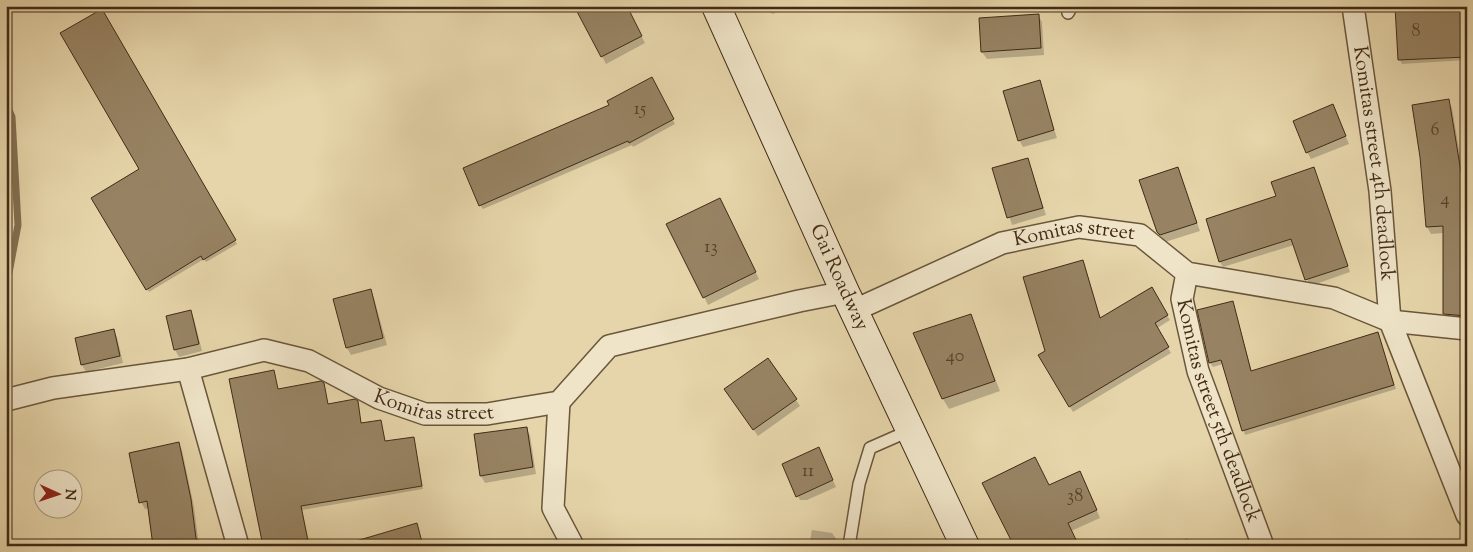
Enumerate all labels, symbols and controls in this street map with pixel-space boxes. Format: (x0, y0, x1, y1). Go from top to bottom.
house number: 8 (1412, 19, 1421, 45)
street label: Komitas street 4th deadlock (1345, 44, 1401, 282)
house number: 15 (634, 97, 646, 123)
house number: 6 (1431, 118, 1440, 144)
house number: 4 (1440, 187, 1450, 213)
street label: Komitas street (1011, 212, 1137, 255)
street label: Gai Roadway (802, 220, 876, 336)
house number: 13 (704, 235, 718, 261)
street label: Komitas street 5th deadlock (1168, 297, 1268, 527)
house number: 40 (946, 344, 964, 370)
street label: Komitas street (370, 383, 496, 429)
house number: 11 (802, 459, 814, 485)
north arrow (32, 470, 82, 520)
house number: 38 (1067, 484, 1083, 510)
text: N (59, 488, 79, 501)

